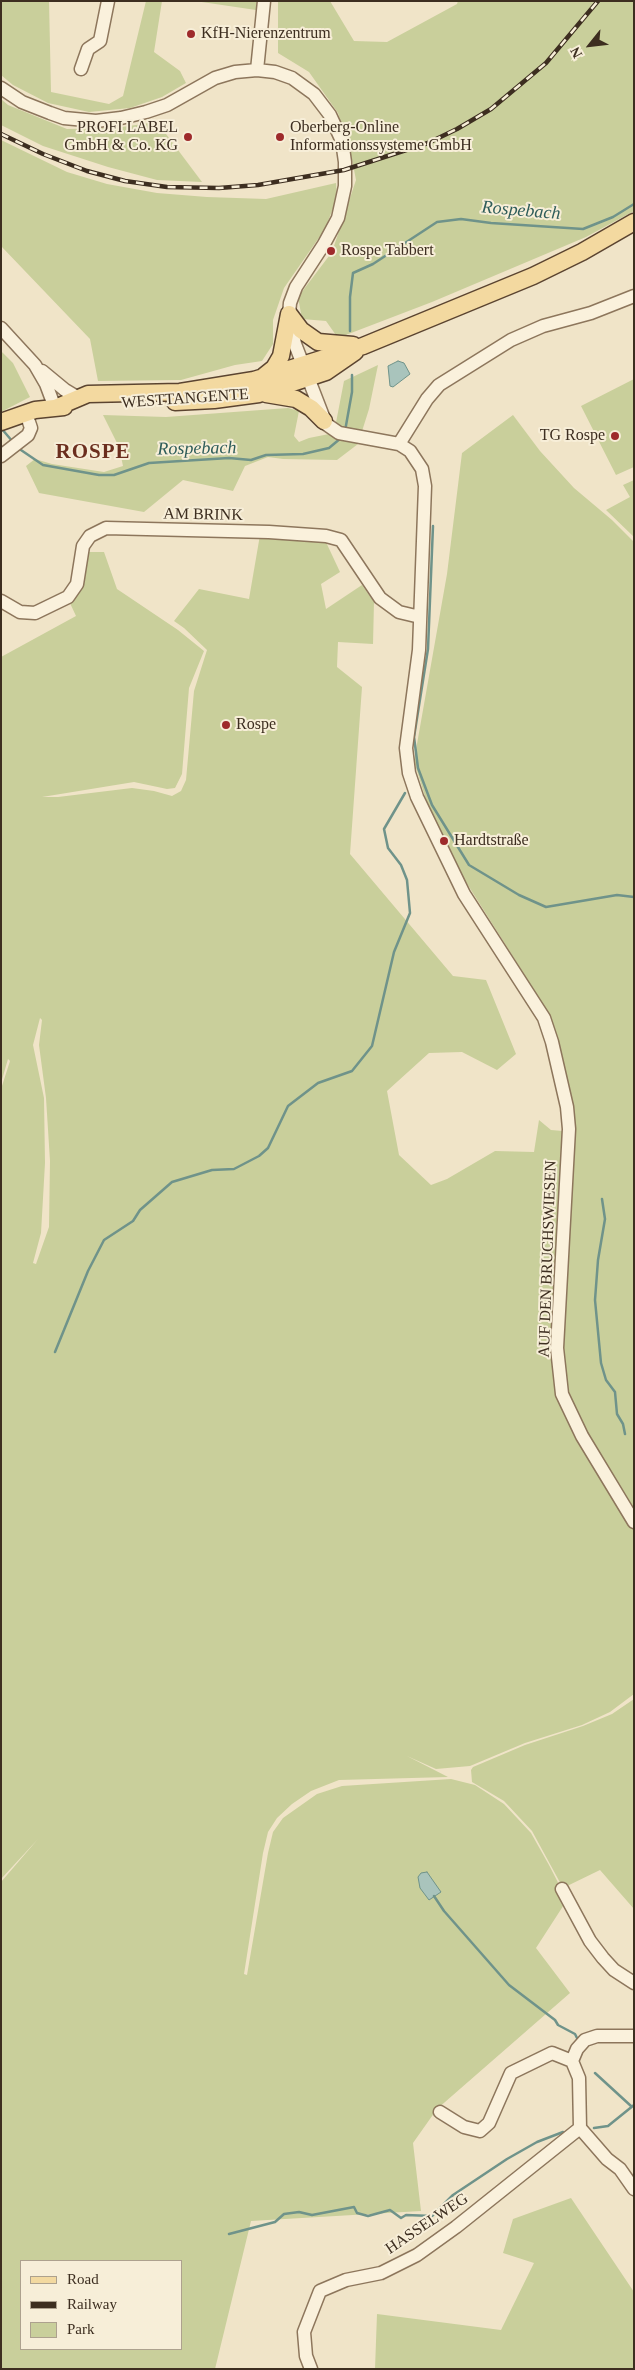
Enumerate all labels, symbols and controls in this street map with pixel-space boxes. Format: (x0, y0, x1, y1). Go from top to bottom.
north arrow (565, 20, 615, 70)
place label: KfH-Nierenzentrum (201, 24, 331, 44)
marker: KfH-Nierenzentrum (185, 28, 197, 40)
text: N (567, 44, 585, 61)
place label: PROFI LABEL GmbH & Co. KG (64, 118, 178, 156)
place label: Oberberg-Online Informationssysteme GmbH (290, 118, 472, 156)
marker: PROFI LABEL GmbH & Co. KG (182, 131, 194, 143)
marker: Oberberg-Online Informationssysteme GmbH (274, 131, 286, 143)
water label: Rospebach (481, 197, 561, 225)
place label: Rospe Tabbert (341, 241, 434, 261)
marker: Rospe Tabbert (325, 245, 337, 257)
street label: WESTTANGENTE (121, 385, 249, 413)
place label: TG Rospe (540, 426, 605, 446)
marker: TG Rospe (609, 430, 621, 442)
water label: Rospebach (157, 438, 237, 460)
district label: ROSPE (55, 440, 131, 466)
street label: AM BRINK (163, 505, 243, 525)
place label: Rospe (236, 715, 276, 735)
marker: Rospe (220, 719, 232, 731)
place label: Hardtstraße (454, 831, 529, 851)
marker: Hardtstraße (438, 835, 450, 847)
street label: AUF DEN BRUCHSWIESEN (535, 1160, 561, 1358)
street label: HASSELWEG (382, 2189, 472, 2259)
legend (20, 2260, 182, 2350)
text: Road (67, 2271, 99, 2287)
text: Railway (67, 2296, 117, 2312)
text: Park (67, 2321, 95, 2337)

